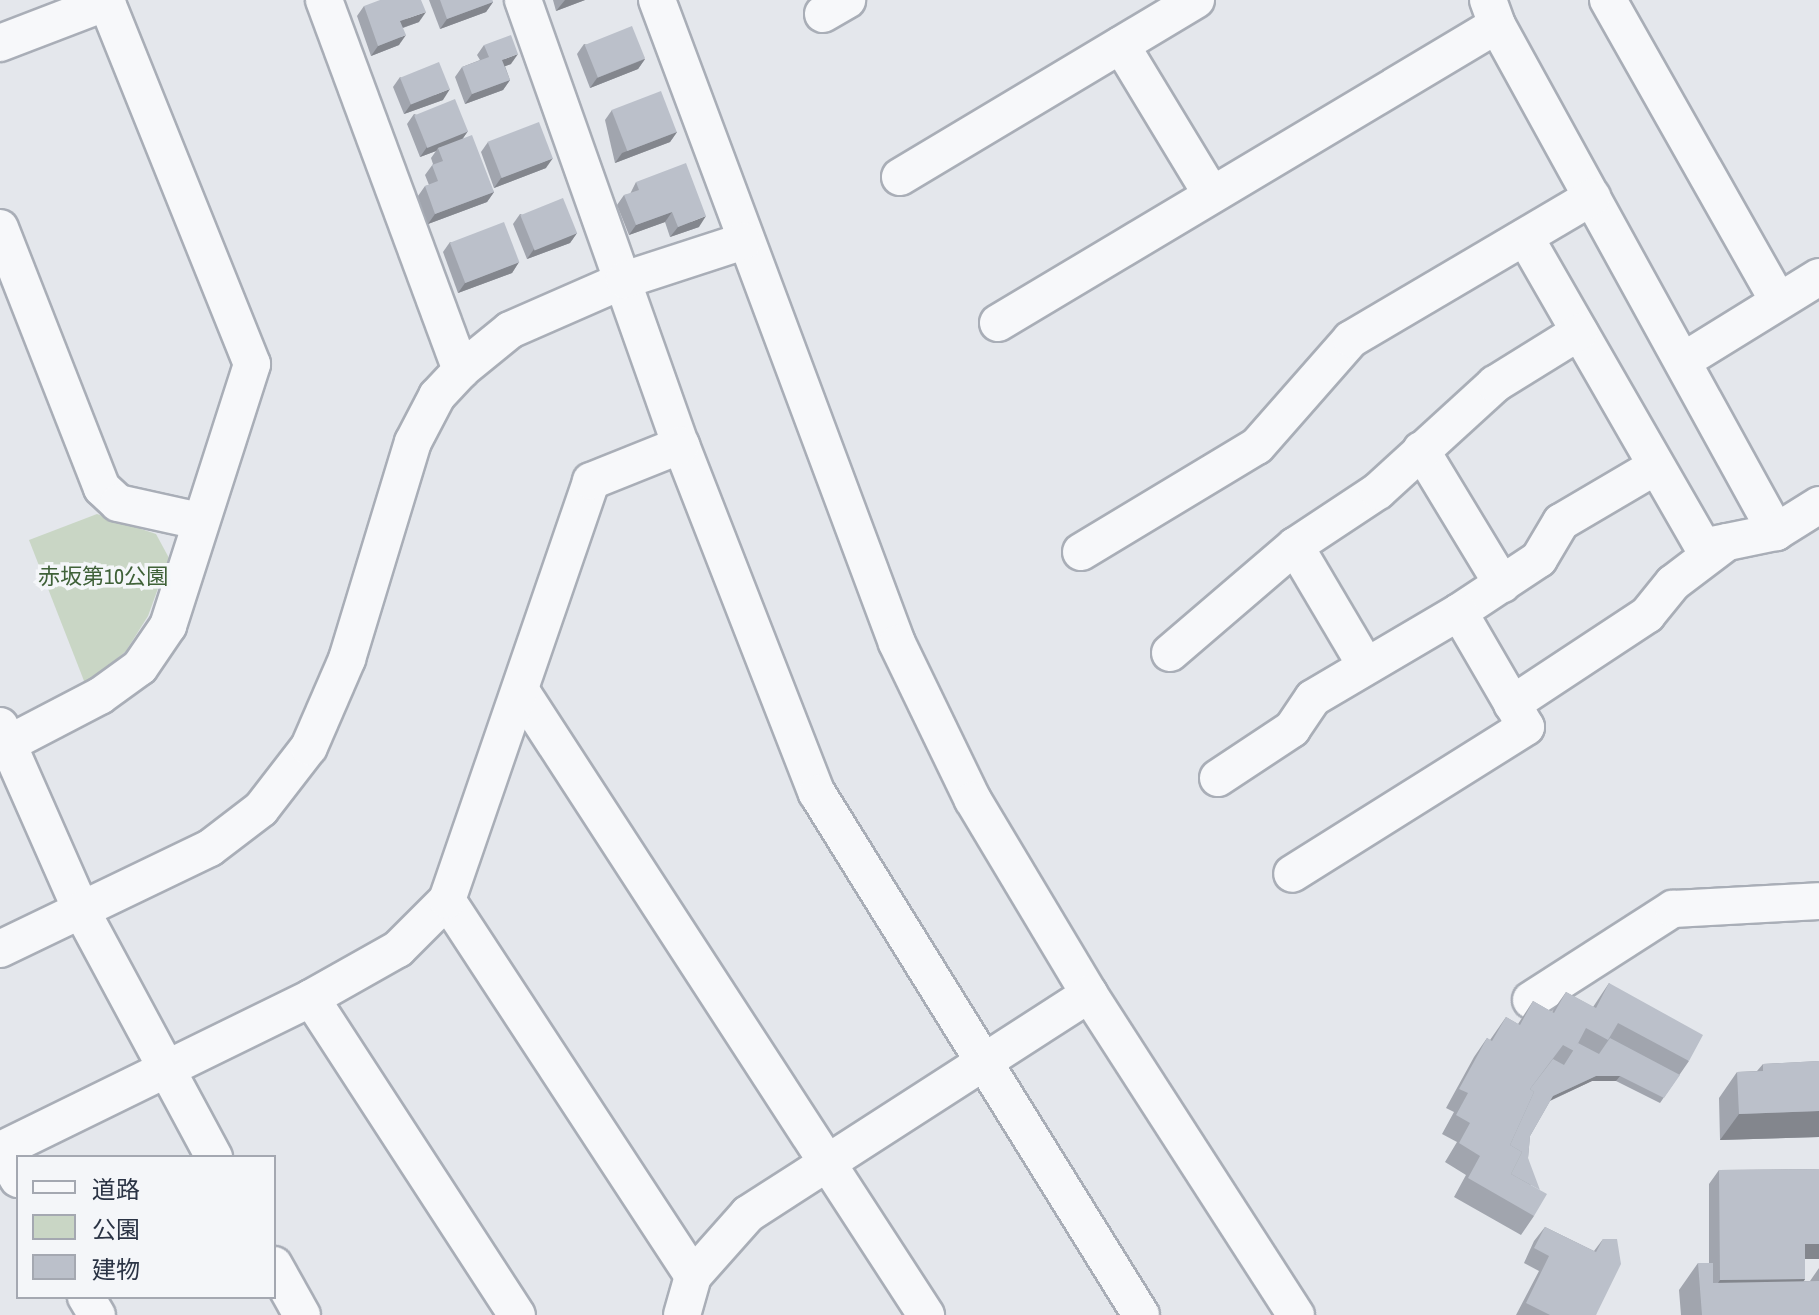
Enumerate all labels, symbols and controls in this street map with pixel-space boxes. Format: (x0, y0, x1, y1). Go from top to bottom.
park label: 赤坂第10公園 (38, 564, 168, 590)
legend (16, 1155, 276, 1299)
text: 道路 (92, 1173, 140, 1205)
text: 公園 (92, 1213, 140, 1245)
text: 建物 (92, 1253, 140, 1285)

